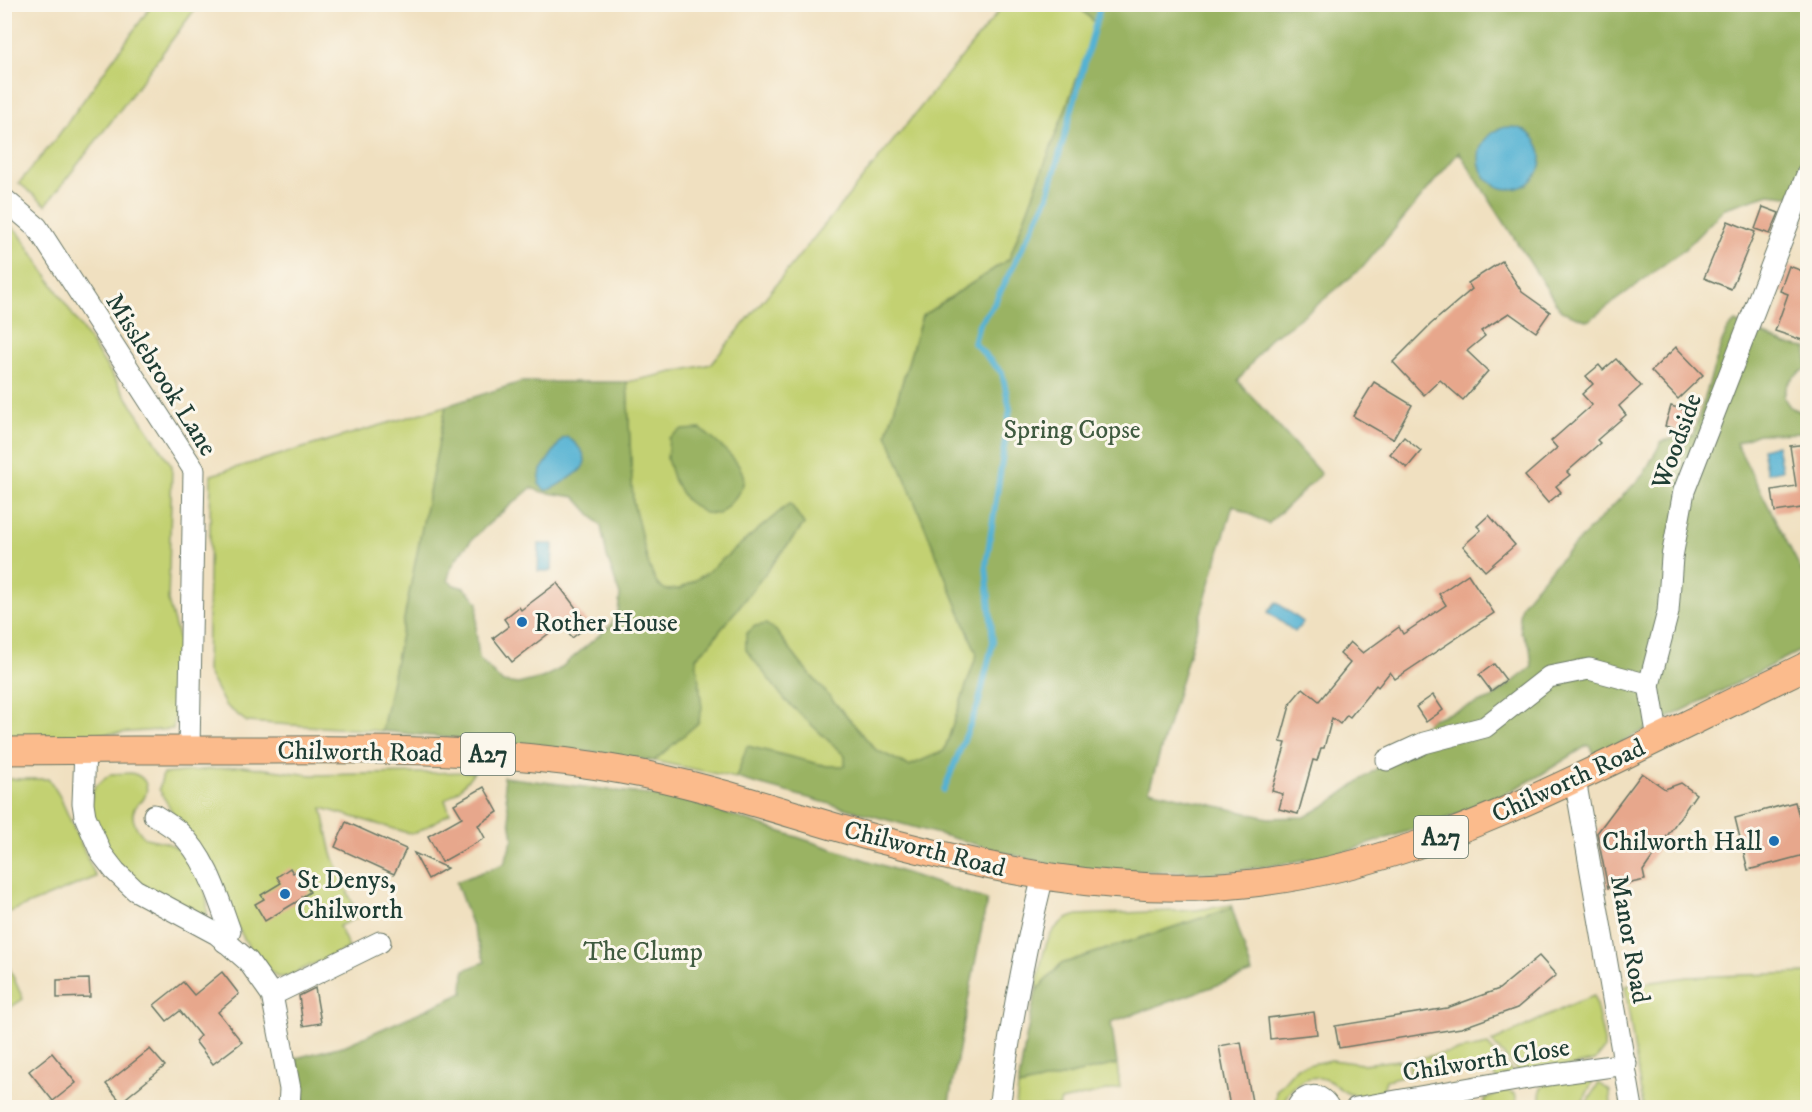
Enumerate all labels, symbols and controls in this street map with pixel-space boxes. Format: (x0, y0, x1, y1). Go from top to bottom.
street label: Misslebrook Lane (98, 287, 224, 462)
street label: Woodside (1644, 389, 1710, 495)
park label: Spring Copse (1003, 414, 1141, 447)
place label: Rother House (534, 607, 678, 640)
marker: Rother House (515, 615, 529, 629)
street label: Chilworth Road (1487, 731, 1651, 831)
road number: A27 (461, 733, 515, 775)
street label: Chilworth Road (277, 735, 443, 770)
street label: Chilworth Road (840, 813, 1009, 885)
road number: A27 (1414, 816, 1468, 858)
place label: Chilworth Hall (1602, 826, 1762, 859)
marker: Chilworth Hall (1767, 834, 1781, 848)
place label: St Denys, Chilworth (297, 864, 403, 927)
street label: Manor Road (1602, 872, 1657, 1006)
marker: St Denys, Chilworth (278, 887, 292, 901)
park label: The Clump (583, 936, 703, 969)
street label: Chilworth Close (1400, 1031, 1572, 1090)

